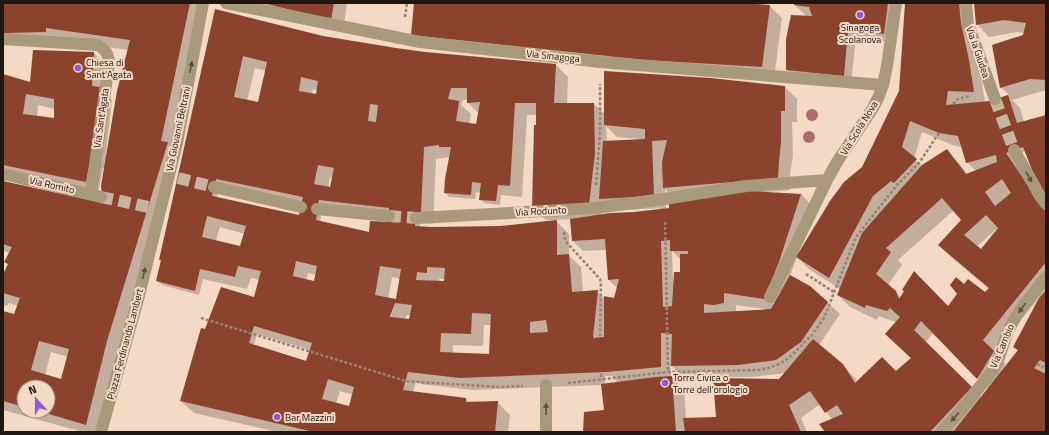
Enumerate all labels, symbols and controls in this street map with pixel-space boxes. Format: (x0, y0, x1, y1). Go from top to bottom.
marker: Sinagoga Scolanova (855, 10, 865, 20)
place label: Sinagoga Scolanova (839, 20, 881, 47)
street label: Via la Giudea (962, 24, 994, 80)
street label: Via Sinagoga (525, 46, 581, 66)
place label: Chiesa di Sant'Agata (86, 55, 131, 82)
one-way arrow (189, 61, 195, 73)
marker: Chiesa di Sant'Agata (73, 63, 83, 73)
street label: Via Giovanni Beltrani (162, 85, 194, 173)
street label: Via Sant'Agata (89, 87, 113, 149)
street label: Via Scola Nova (836, 98, 882, 158)
one-way arrow (1026, 172, 1033, 183)
street label: Via Romito (28, 173, 76, 197)
street label: Via Rodunto (515, 202, 567, 220)
one-way arrow (142, 267, 148, 279)
street label: Piazza Ferdinando Lambert (103, 286, 147, 401)
one-way arrow (1018, 302, 1026, 313)
street label: Via Cambio (986, 322, 1018, 370)
place label: Torre Civica o Torre dell'orologio (673, 370, 748, 397)
marker: Torre Civica o Torre dell'orologio (660, 378, 670, 388)
north arrow (16, 379, 56, 419)
text: N (26, 381, 39, 398)
one-way arrow (543, 402, 549, 415)
place label: Bar Mazzini (285, 410, 334, 425)
marker: Bar Mazzini (272, 412, 282, 422)
one-way arrow (950, 412, 960, 422)

